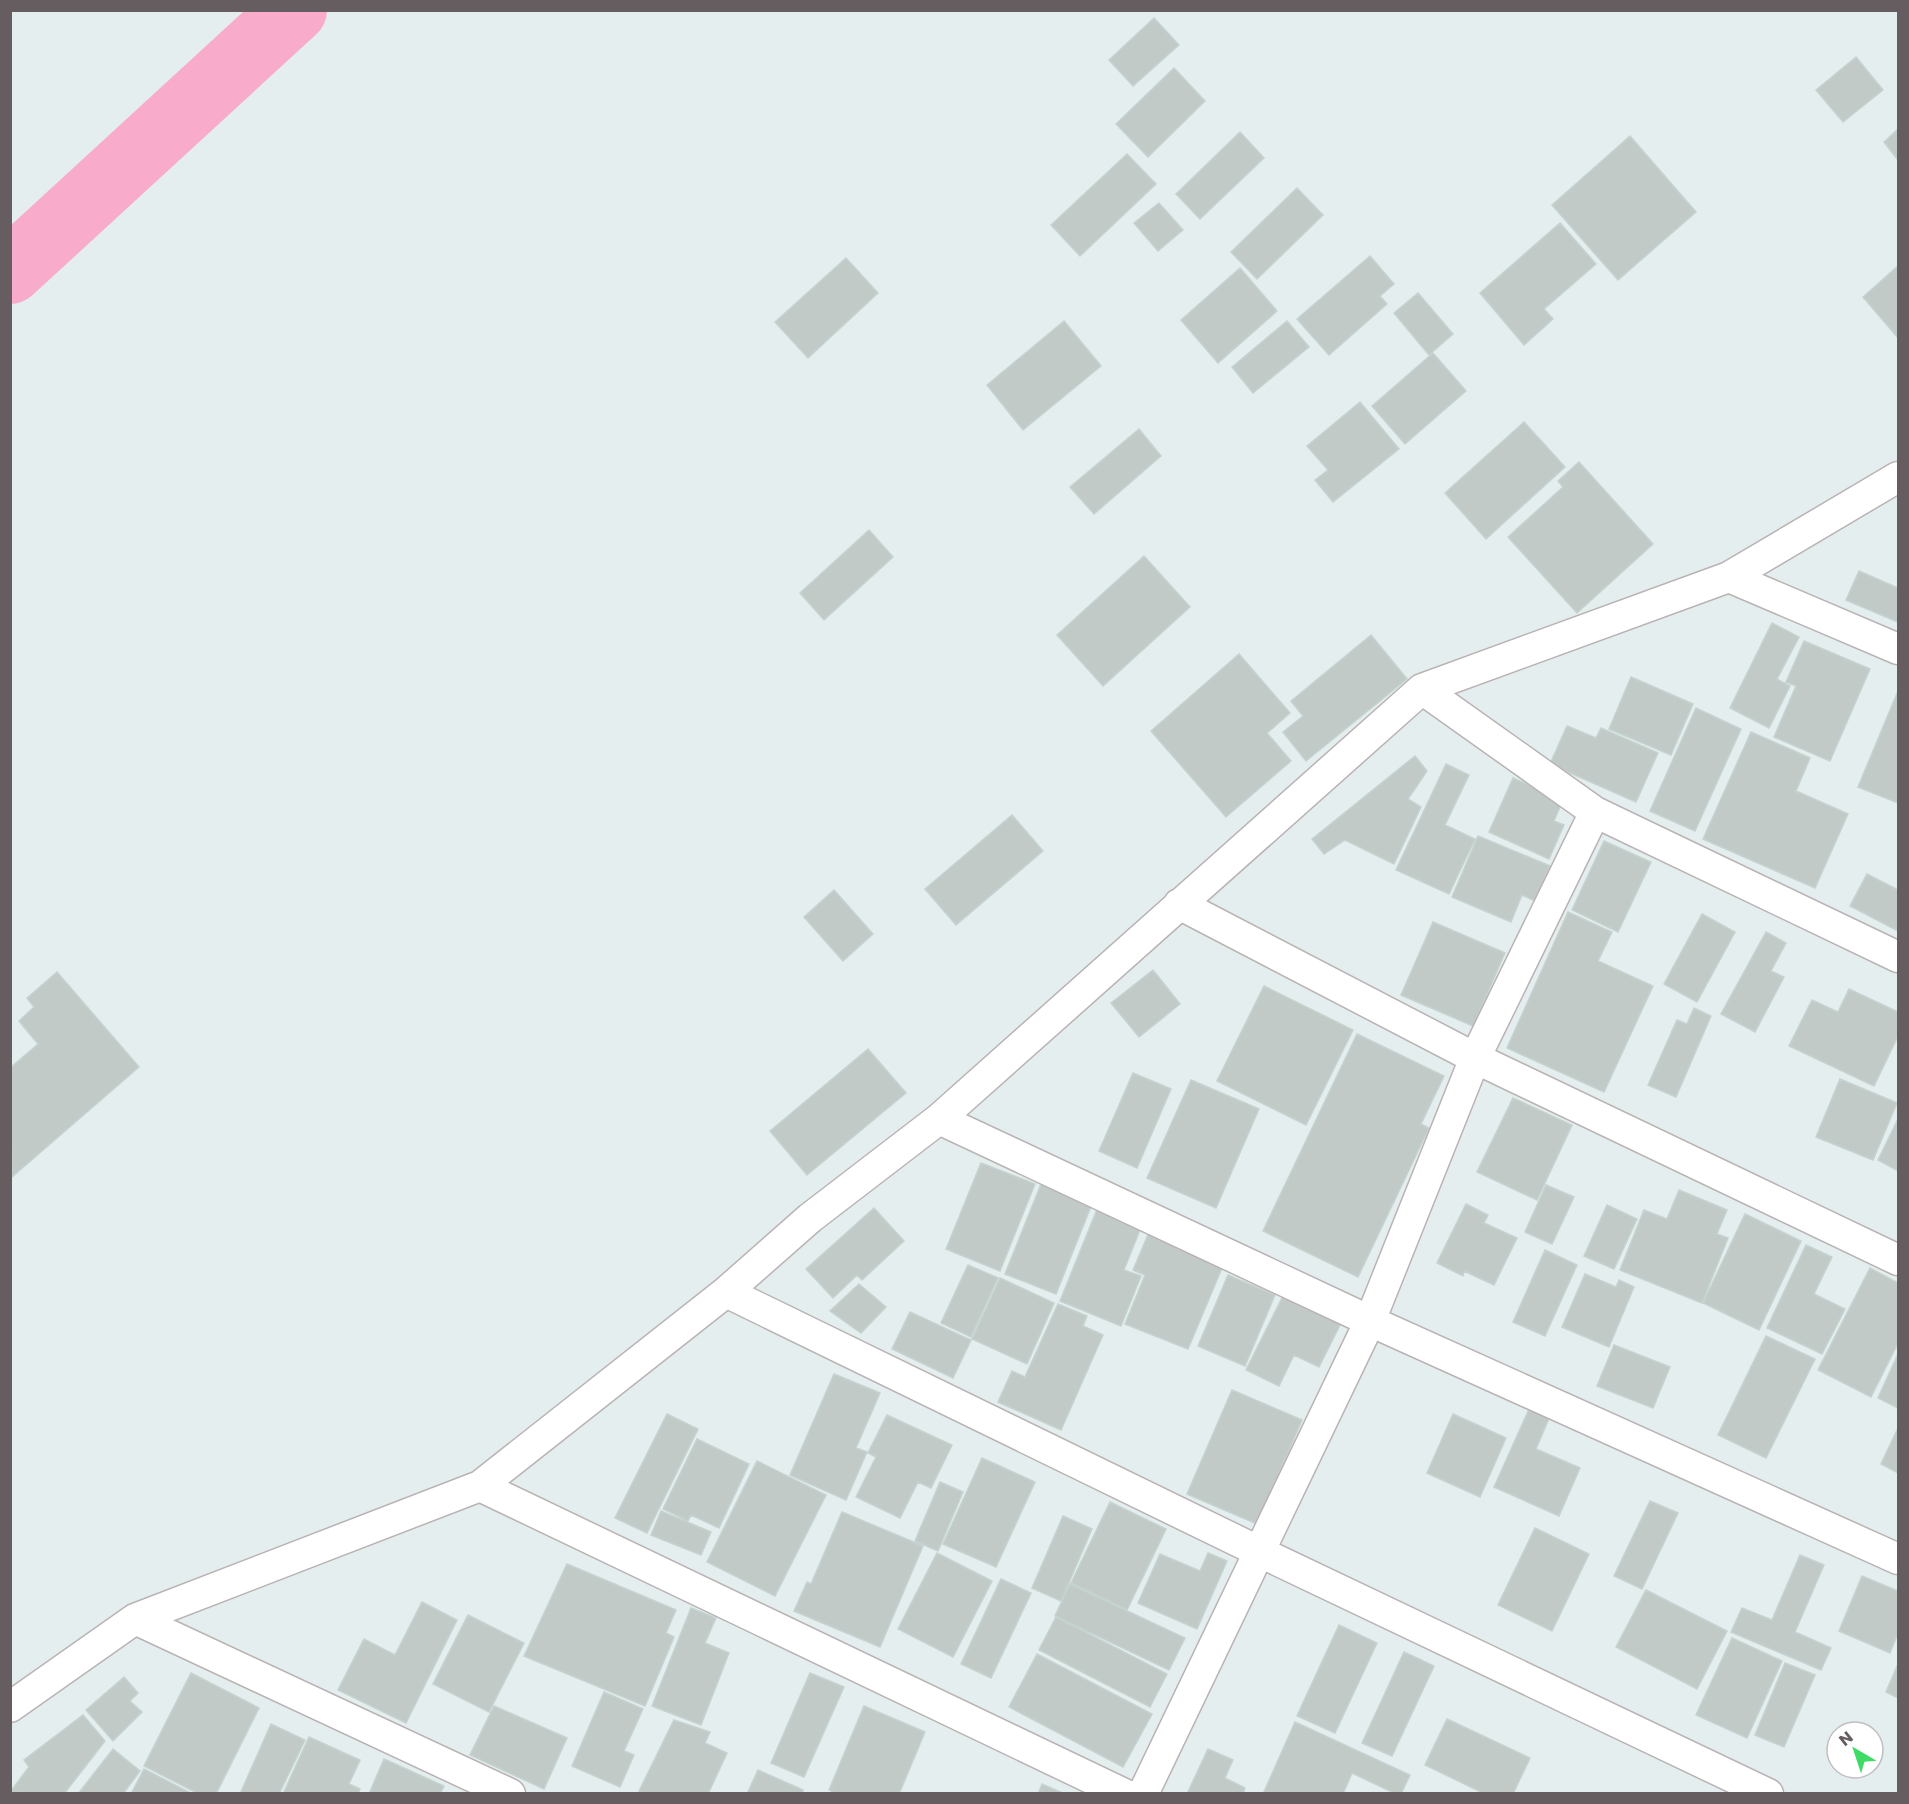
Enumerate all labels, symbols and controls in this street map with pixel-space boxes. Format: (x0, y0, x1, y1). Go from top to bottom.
north arrow (1825, 1720, 1885, 1780)
text: N (1834, 1726, 1858, 1751)

